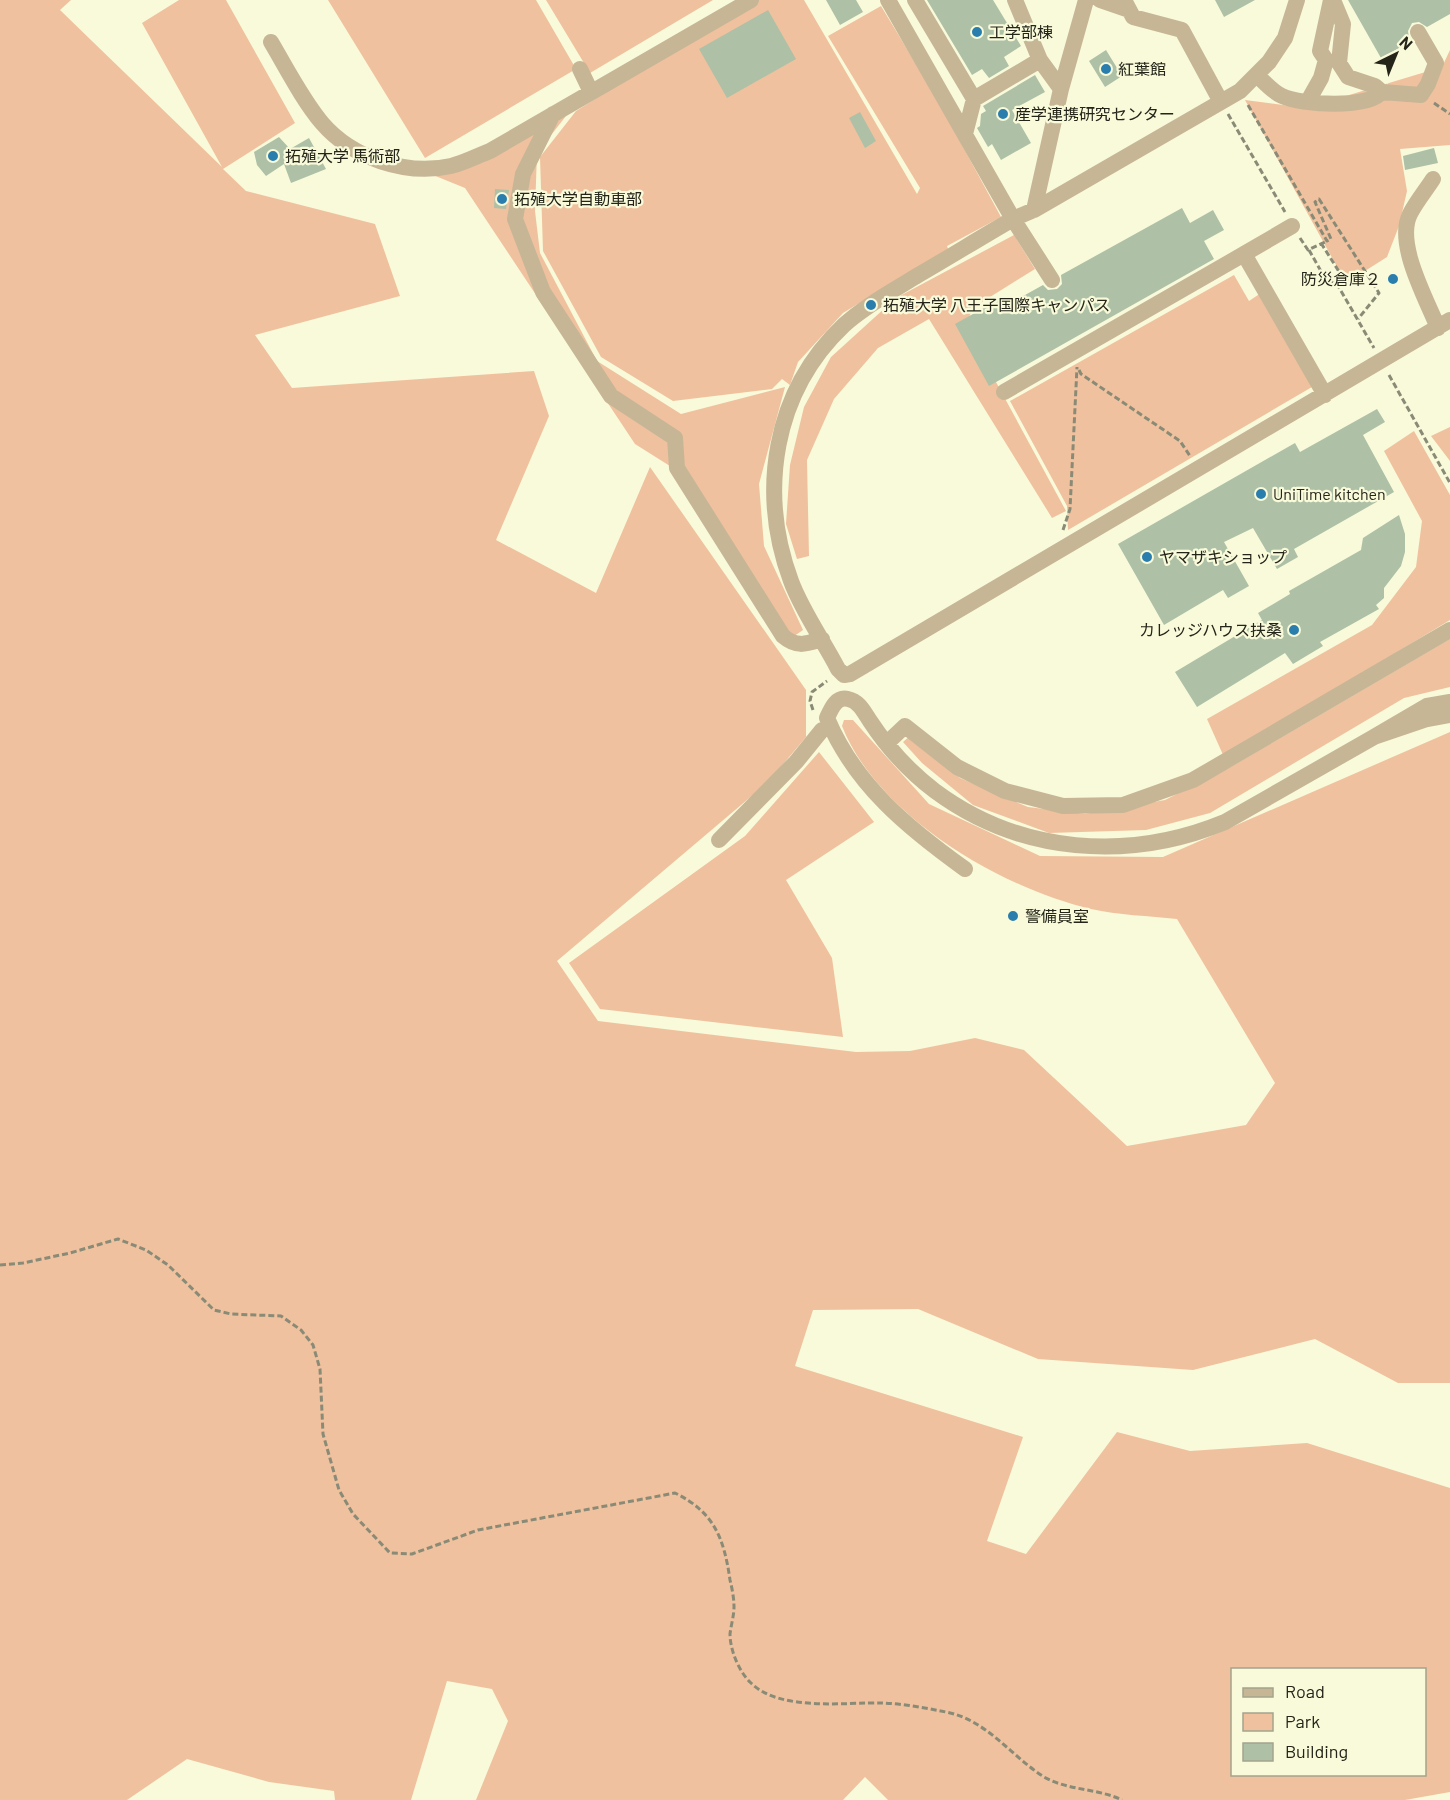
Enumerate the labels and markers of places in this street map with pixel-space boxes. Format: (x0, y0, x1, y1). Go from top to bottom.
place label: 工学部棟 (989, 22, 1053, 41)
marker: 工学部棟 (970, 25, 984, 39)
place label: 紅葉館 (1118, 59, 1166, 78)
marker: 紅葉館 (1099, 62, 1113, 76)
place label: 産学連携研究センター (1015, 104, 1175, 123)
marker: 産学連携研究センター (996, 107, 1010, 121)
place label: 拓殖大学 馬術部 (285, 146, 400, 165)
marker: 拓殖大学 馬術部 (266, 149, 280, 163)
place label: 拓殖大学自動車部 (514, 189, 642, 208)
marker: 拓殖大学自動車部 (495, 192, 509, 206)
place label: 防災倉庫２ (1301, 269, 1381, 288)
marker: 防災倉庫２ (1386, 272, 1400, 286)
place label: 拓殖大学 八王子国際キャンパス (883, 295, 1110, 314)
marker: 拓殖大学 八王子国際キャンパス (864, 298, 878, 312)
place label: UniTime kitchen (1273, 484, 1386, 503)
marker: UniTime kitchen (1254, 487, 1268, 501)
place label: ヤマザキショップ (1159, 547, 1287, 566)
marker: ヤマザキショップ (1140, 550, 1154, 564)
place label: カレッジハウス扶桑 (1139, 620, 1282, 639)
marker: カレッジハウス扶桑 (1287, 623, 1301, 637)
place label: 警備員室 (1025, 906, 1089, 925)
marker: 警備員室 (1006, 909, 1020, 923)

